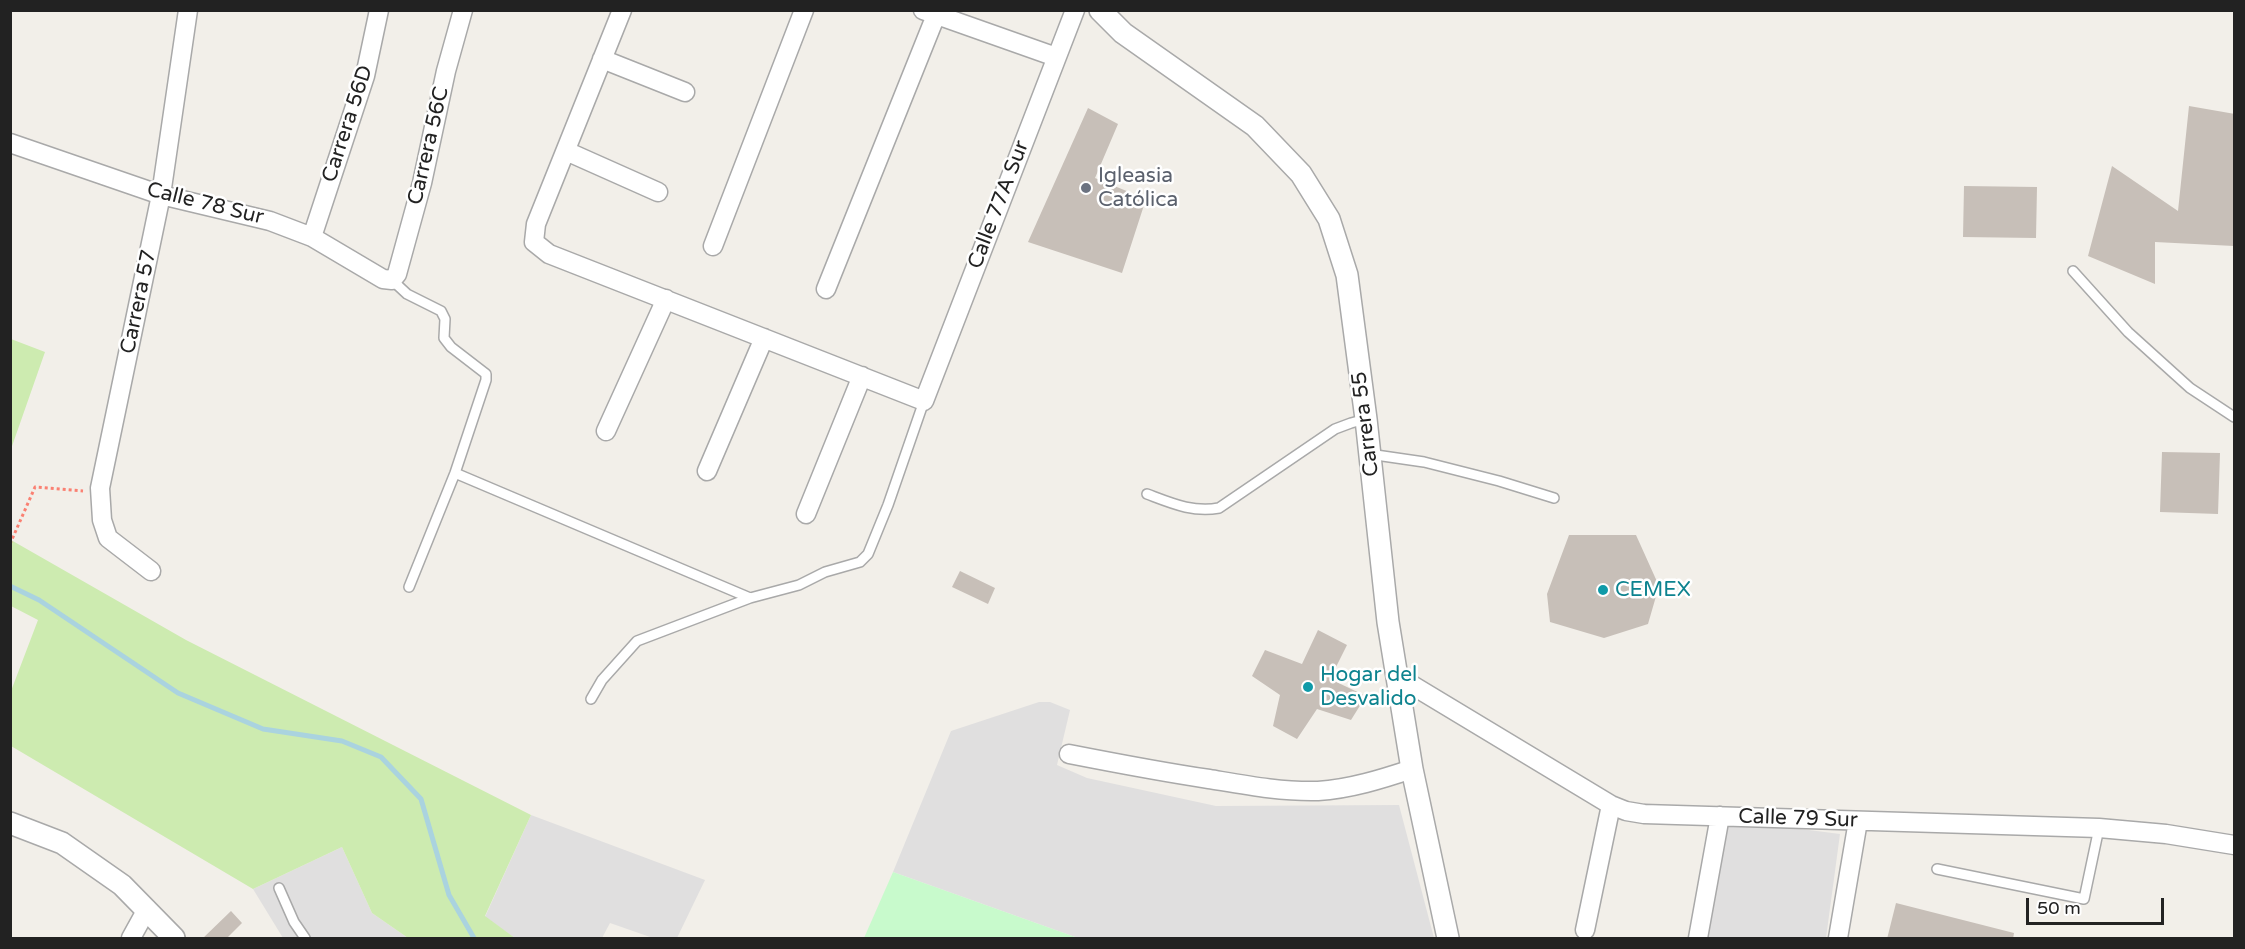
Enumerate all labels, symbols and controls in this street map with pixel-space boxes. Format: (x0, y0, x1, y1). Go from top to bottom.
street label: Carrera 56D (317, 62, 379, 186)
street label: Carrera 56C (403, 85, 455, 207)
street label: Calle 77A Sur (963, 137, 1035, 273)
place label: Igleasia Católica (1098, 163, 1178, 213)
street label: Calle 78 Sur (144, 177, 266, 231)
marker: Igleasia Católica (1079, 181, 1093, 195)
street label: Carrera 57 (116, 248, 162, 356)
street label: Carrera 55 (1347, 370, 1385, 478)
place label: CEMEX (1615, 577, 1691, 603)
marker: CEMEX (1596, 583, 1610, 597)
place label: Hogar del Desvalido (1320, 662, 1417, 712)
marker: Hogar del Desvalido (1301, 680, 1315, 694)
street label: Calle 79 Sur (1738, 804, 1858, 834)
scale bar (2029, 886, 2167, 924)
text: 50 m (2037, 897, 2081, 919)

